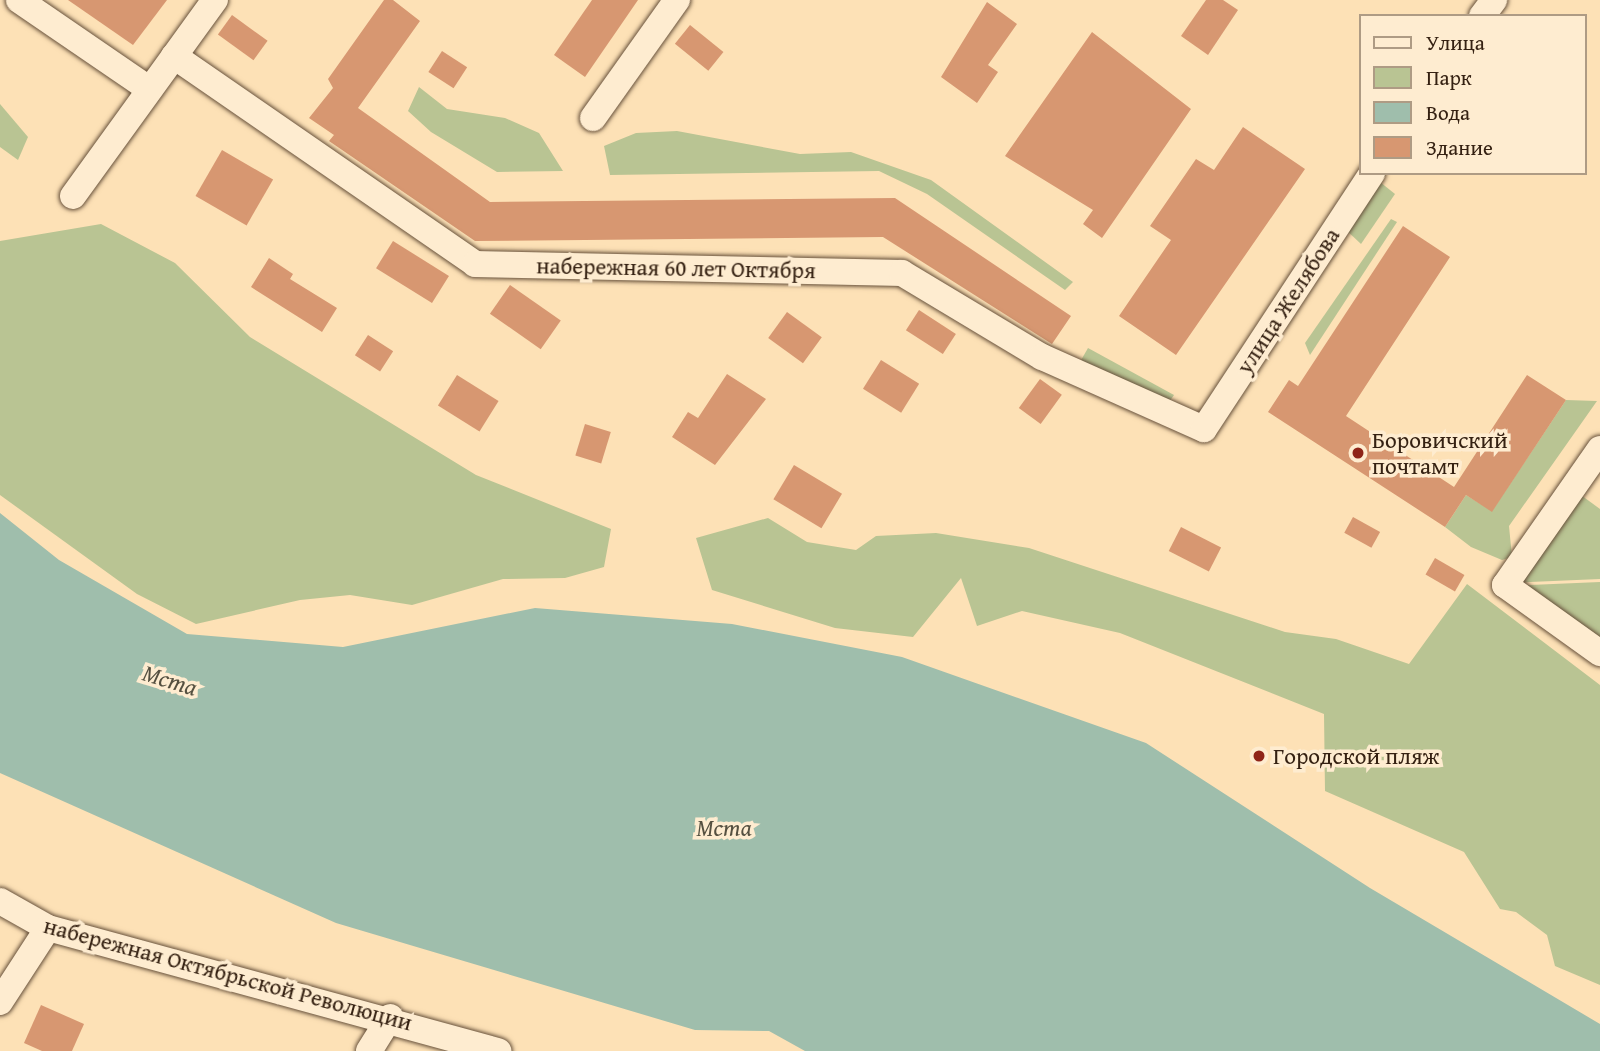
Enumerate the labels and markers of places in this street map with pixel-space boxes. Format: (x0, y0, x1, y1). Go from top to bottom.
place label: Боровичский почтамт (1372, 426, 1508, 480)
marker: Боровичский почтамт (1350, 445, 1366, 461)
place label: Городской пляж (1273, 742, 1439, 770)
marker: Городской пляж (1251, 748, 1267, 764)

